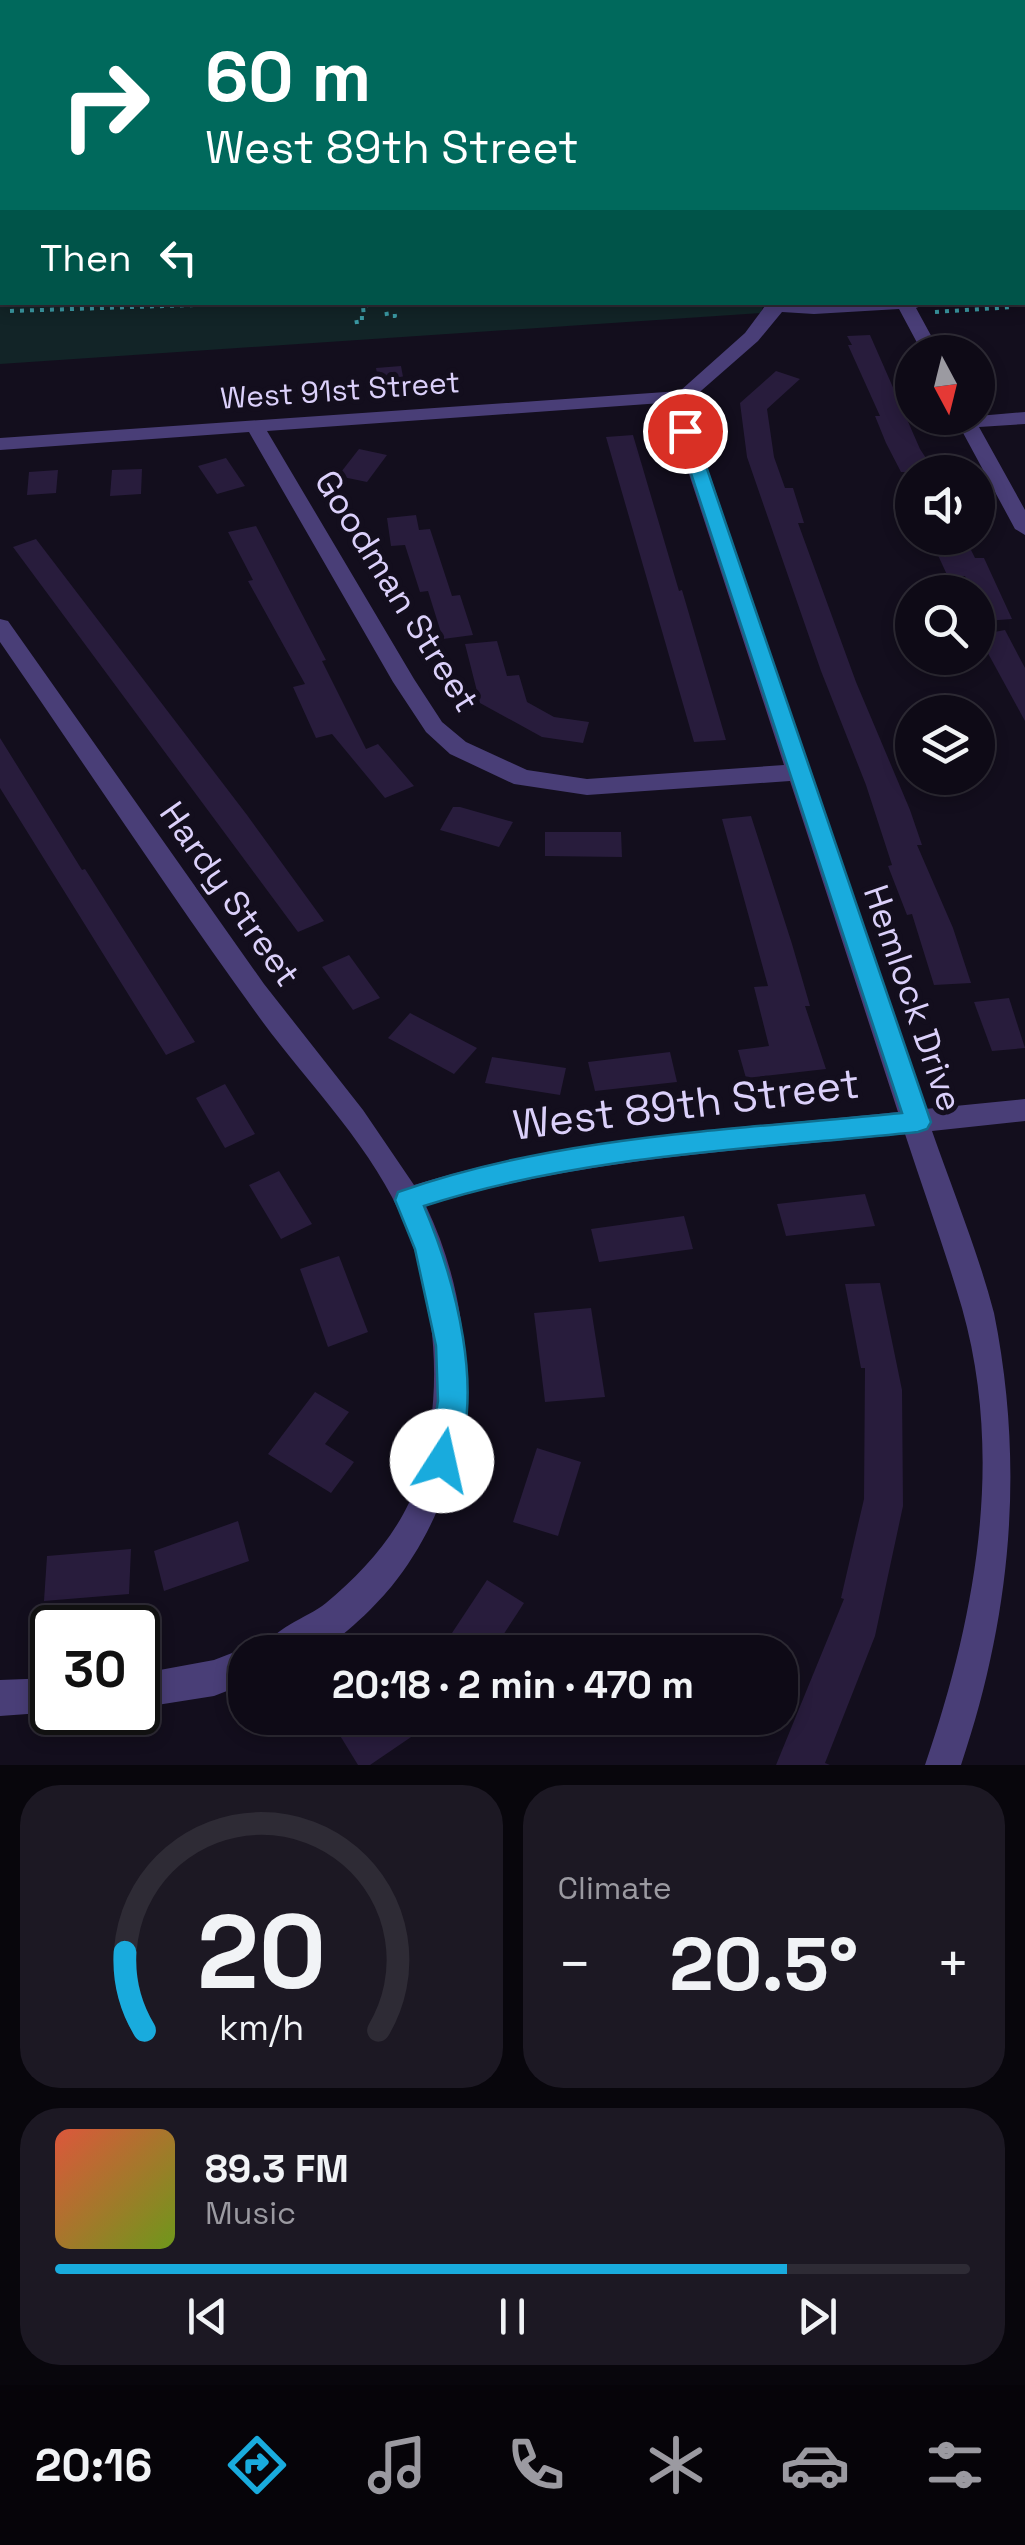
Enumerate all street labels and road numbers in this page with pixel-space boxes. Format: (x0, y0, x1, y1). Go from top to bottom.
street label: West 91st Street (219, 362, 461, 418)
street label: Goodman Street (305, 462, 489, 720)
street label: Hardy Street (150, 793, 310, 995)
street label: Hemlock Drive (854, 879, 972, 1117)
street label: West 89th Street (510, 1056, 862, 1152)

